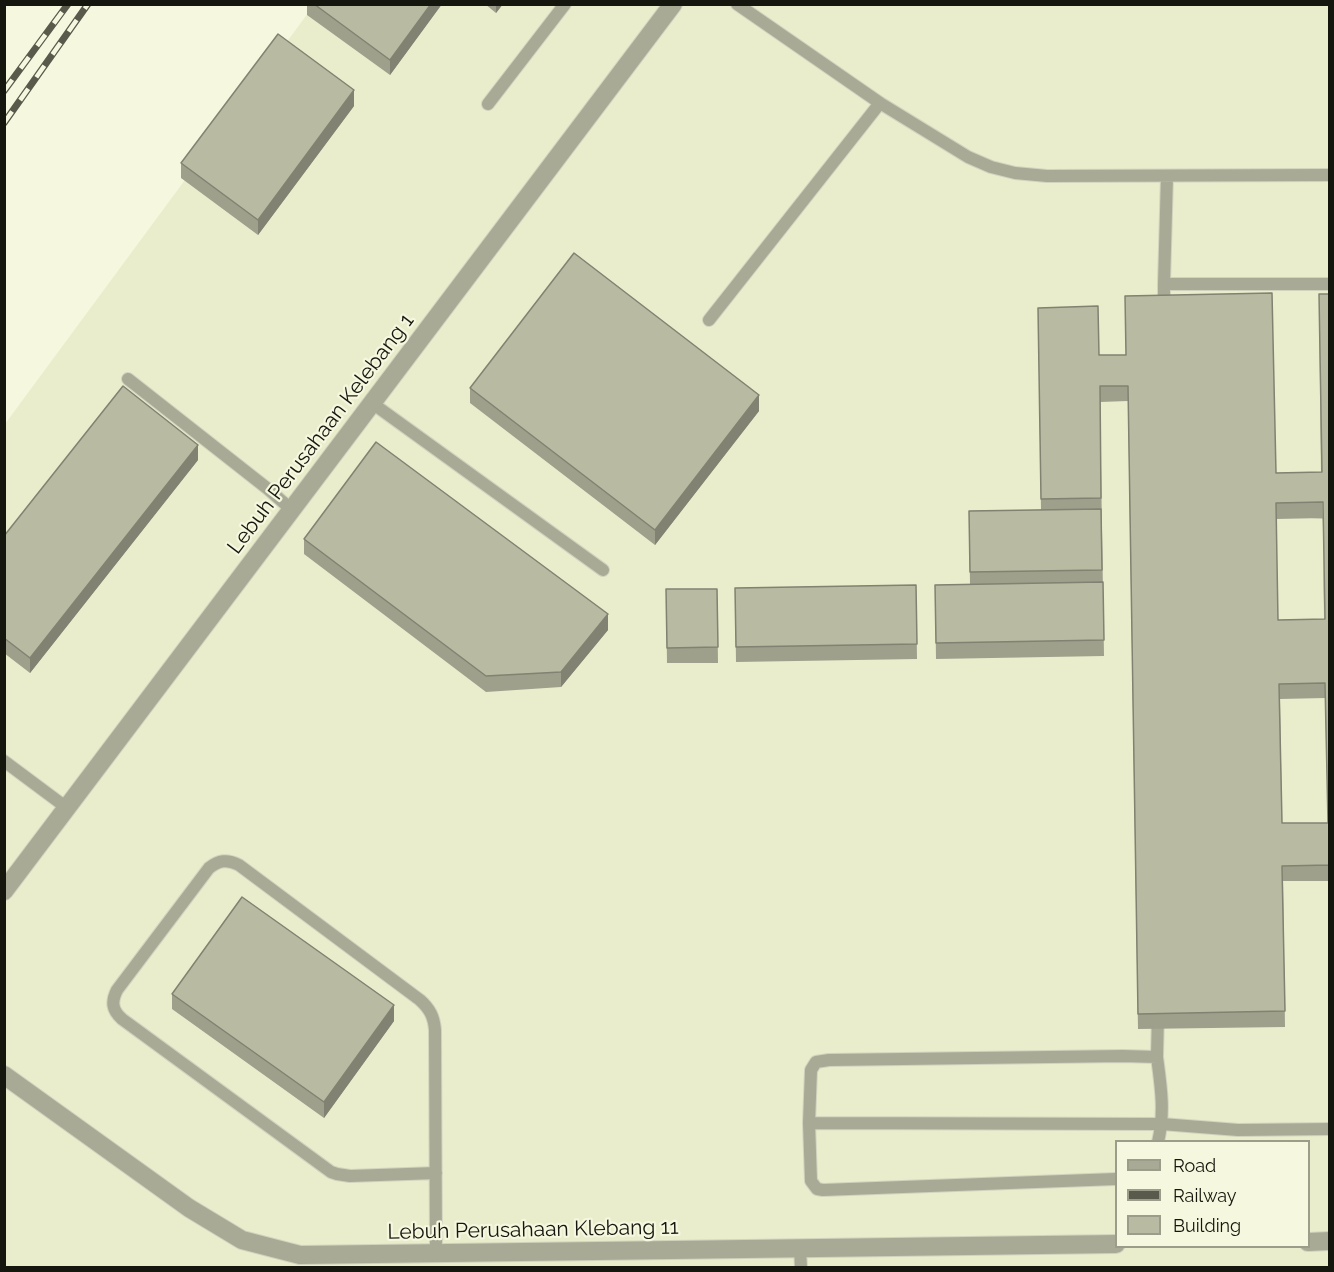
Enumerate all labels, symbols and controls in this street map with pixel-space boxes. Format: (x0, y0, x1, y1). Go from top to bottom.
street label: Lebuh Perusahaan Kelebang 1 (223, 309, 419, 559)
legend (1115, 1140, 1310, 1248)
text: Road (1173, 1155, 1216, 1176)
text: Railway (1173, 1185, 1237, 1206)
street label: Lebuh Perusahaan Klebang 11 (387, 1215, 679, 1245)
text: Building (1173, 1215, 1241, 1236)

